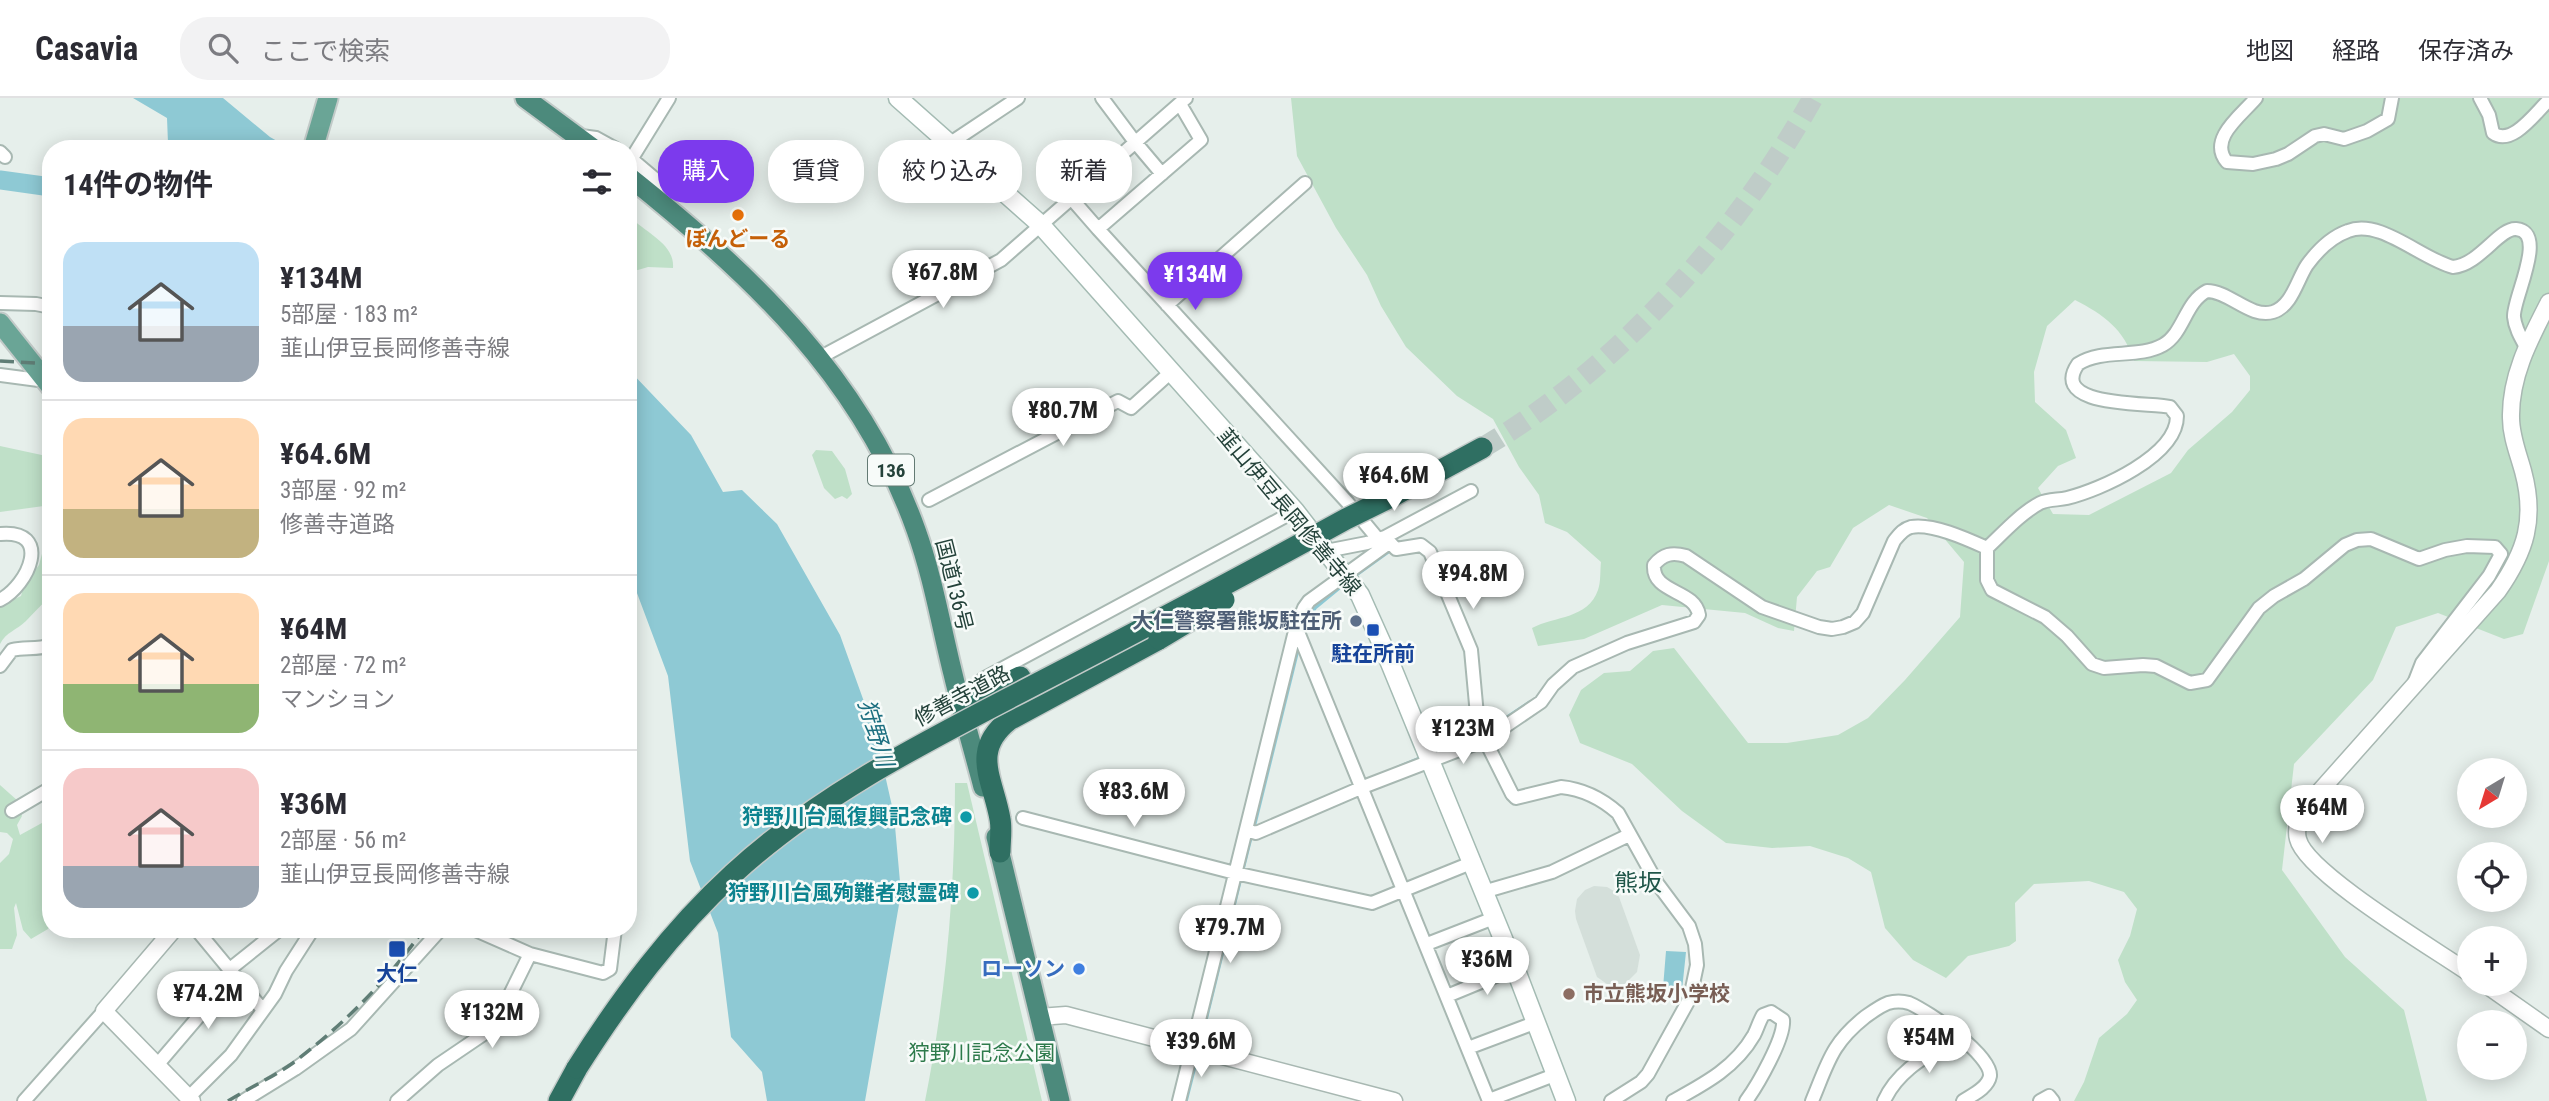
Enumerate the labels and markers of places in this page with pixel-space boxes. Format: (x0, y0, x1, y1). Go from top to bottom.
marker: ぼんどーる (730, 207, 746, 223)
place label: ぼんどーる (686, 227, 790, 251)
pin: ¥67.8M (886, 250, 1000, 310)
pin: ¥134M (1146, 252, 1244, 312)
pin: ¥80.7M (1006, 388, 1120, 448)
pin: ¥64.6M (1337, 454, 1451, 513)
pin: ¥94.8M (1416, 552, 1530, 611)
place label: 大仁警察署熊坂駐在所 (1132, 609, 1342, 633)
marker: 大仁警察署熊坂駐在所 (1348, 613, 1364, 629)
marker: 駐在所前 (1365, 622, 1381, 638)
place label: 駐在所前 (1331, 642, 1415, 666)
pin: ¥123M (1414, 706, 1512, 766)
pin: ¥83.6M (1077, 770, 1191, 829)
pin: ¥64M (2281, 786, 2363, 845)
place label: 狩野川台風復興記念碑 (742, 805, 952, 829)
marker: 狩野川台風復興記念碑 (958, 809, 974, 825)
place label: 狩野川台風殉難者慰霊碑 (728, 881, 959, 905)
marker: 狩野川台風殉難者慰霊碑 (965, 885, 981, 901)
pin: ¥79.7M (1173, 906, 1287, 965)
pin: ¥36M (1446, 937, 1528, 997)
marker: 大仁 (387, 939, 407, 959)
place label: ローソン (981, 957, 1065, 981)
marker: ローソン (1071, 961, 1087, 977)
place label: 大仁 (376, 962, 418, 986)
pin: ¥74.2M (151, 972, 265, 1031)
place label: 市立熊坂小学校 (1583, 982, 1730, 1006)
marker: 市立熊坂小学校 (1561, 986, 1577, 1002)
pin: ¥132M (443, 990, 541, 1050)
pin: ¥54M (1888, 1016, 1970, 1075)
pin: ¥39.6M (1144, 1020, 1258, 1079)

